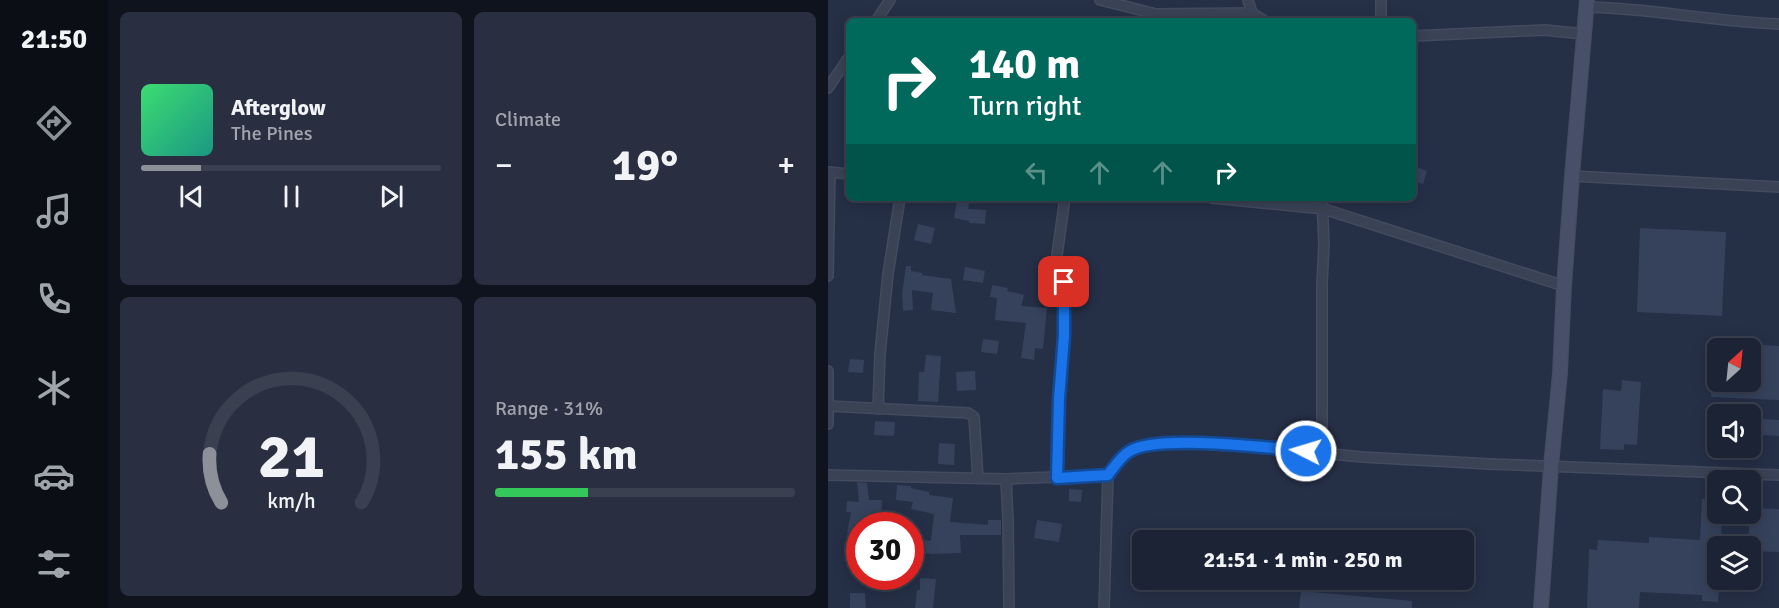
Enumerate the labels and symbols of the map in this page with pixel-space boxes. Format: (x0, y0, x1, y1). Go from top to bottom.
pin (1038, 256, 1089, 307)
north arrow (1707, 338, 1761, 392)
position arrow (1274, 419, 1338, 483)
speed limit sign: 30 (846, 512, 924, 590)

